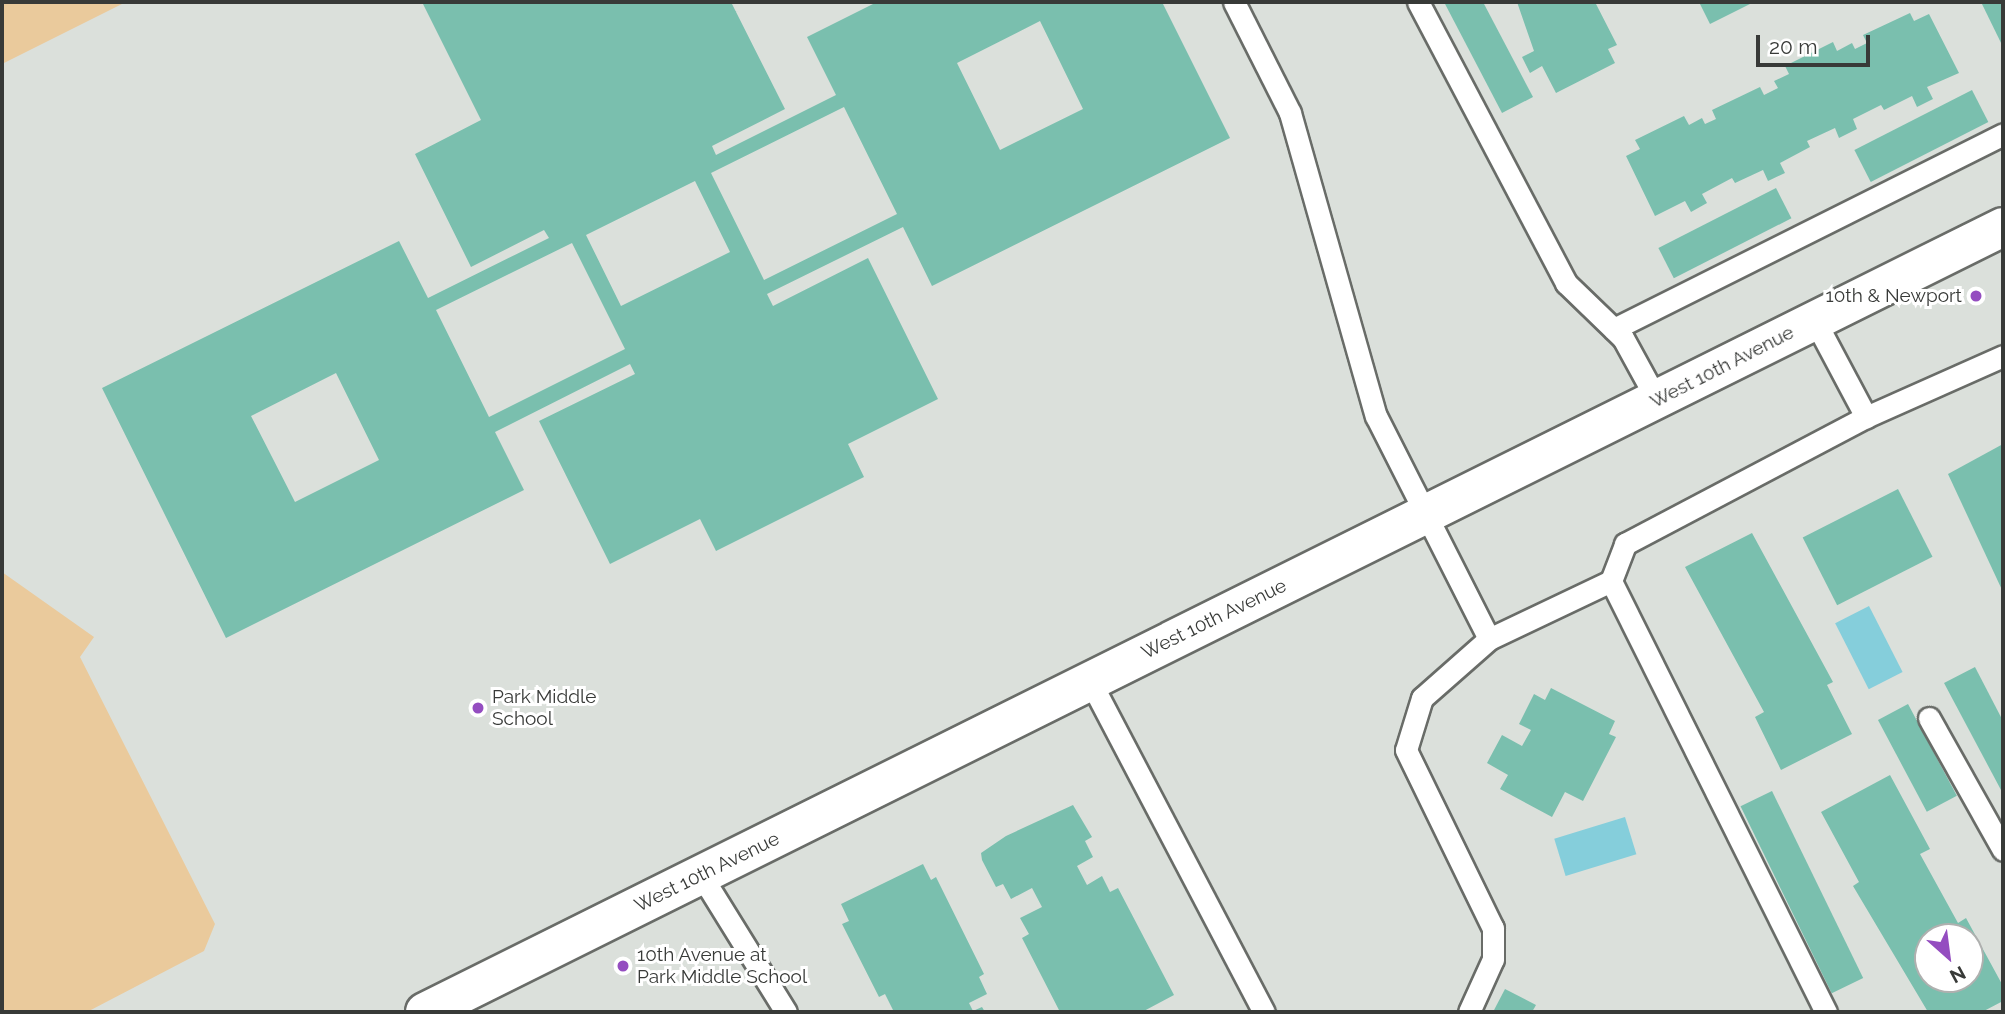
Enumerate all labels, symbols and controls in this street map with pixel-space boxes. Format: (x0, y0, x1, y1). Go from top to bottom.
scale bar (1760, 21, 1874, 65)
text: 20 m (1769, 34, 1817, 59)
place label: 10th & Newport (1826, 285, 1962, 307)
marker: 10th & Newport (1968, 288, 1984, 304)
street label: West 10th Avenue (1646, 321, 1798, 413)
street label: West 10th Avenue (1138, 574, 1290, 664)
place label: Park Middle School (492, 686, 596, 730)
marker: Park Middle School (470, 700, 486, 716)
street label: West 10th Avenue (631, 827, 783, 917)
north arrow (1914, 923, 1984, 993)
place label: 10th Avenue at Park Middle School (637, 944, 807, 988)
marker: 10th Avenue at Park Middle School (615, 958, 631, 974)
text: N (1946, 962, 1969, 988)

